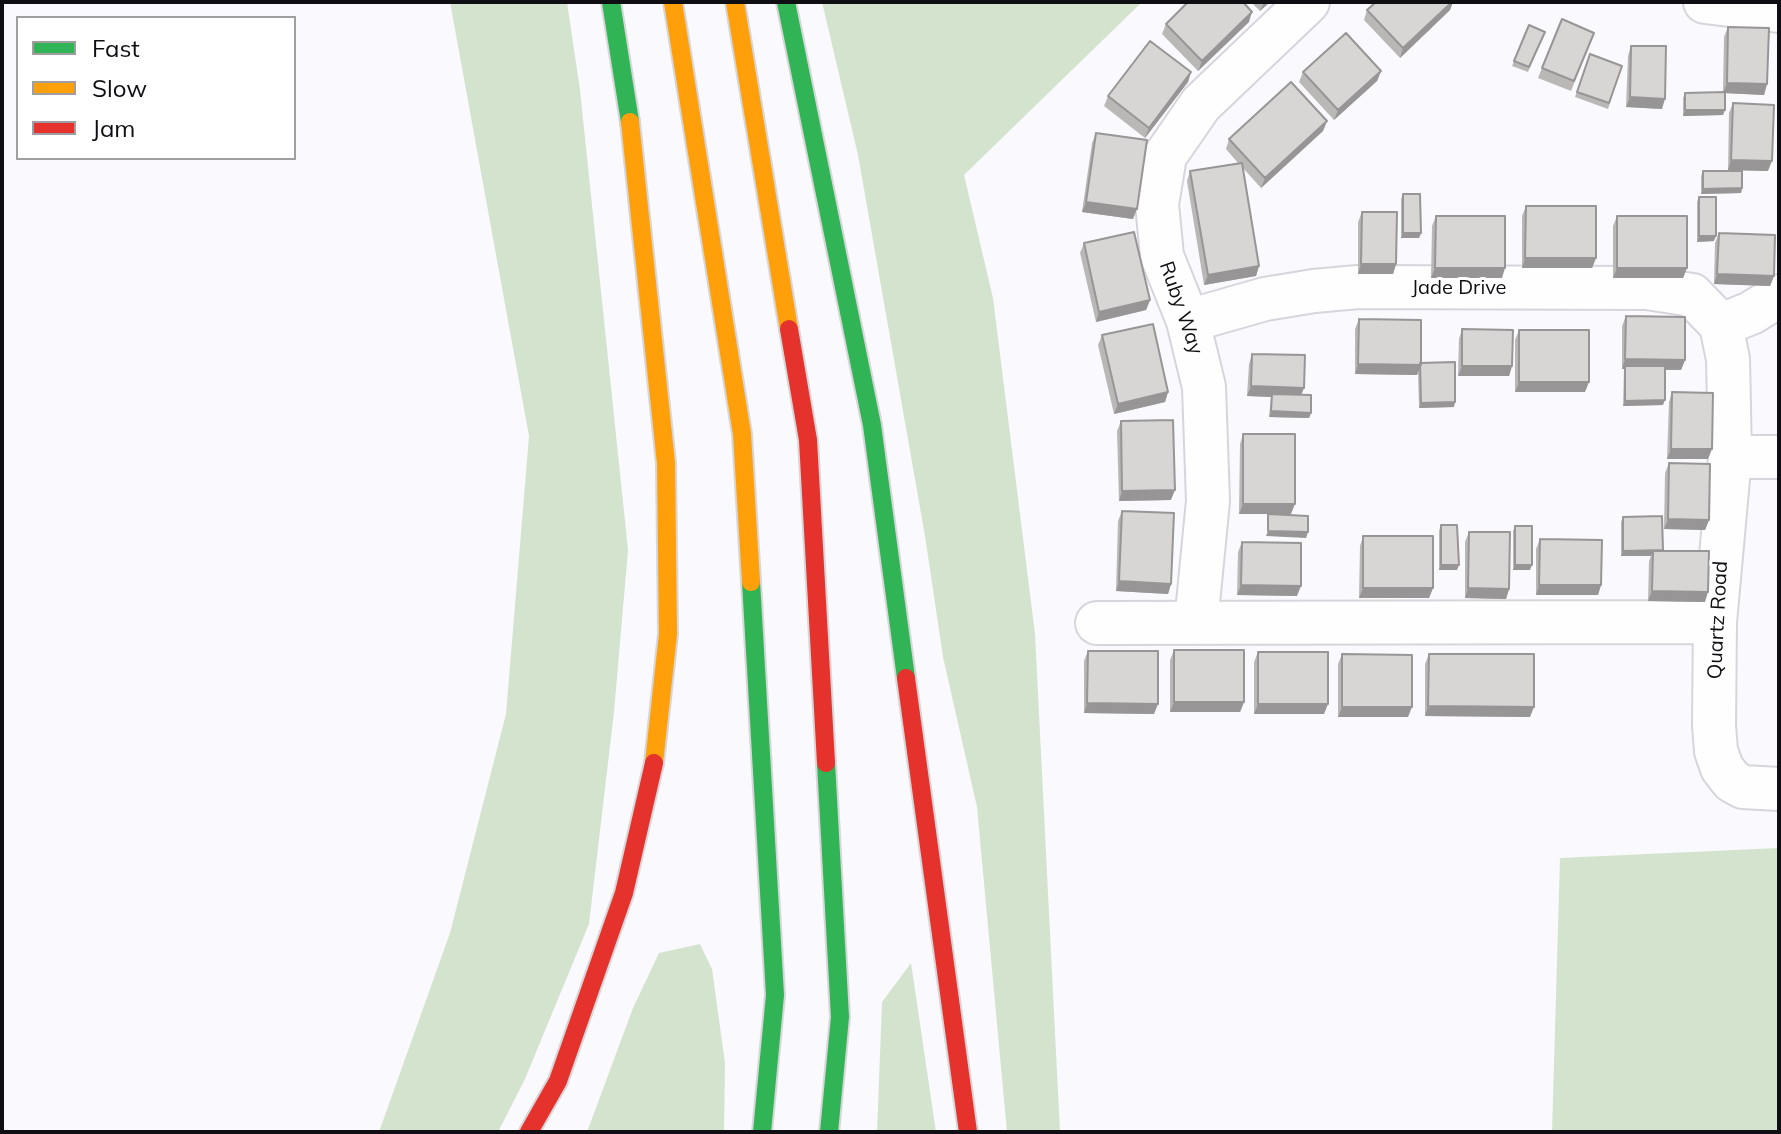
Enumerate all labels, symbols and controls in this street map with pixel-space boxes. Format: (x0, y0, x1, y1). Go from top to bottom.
legend (16, 16, 296, 160)
text: Fast (92, 33, 140, 63)
text: Slow (92, 73, 147, 103)
text: Jam (92, 113, 135, 143)
street label: Ruby Way (1154, 258, 1208, 358)
street label: Jade Drive (1412, 276, 1506, 300)
street label: Quartz Road (1703, 560, 1733, 680)

